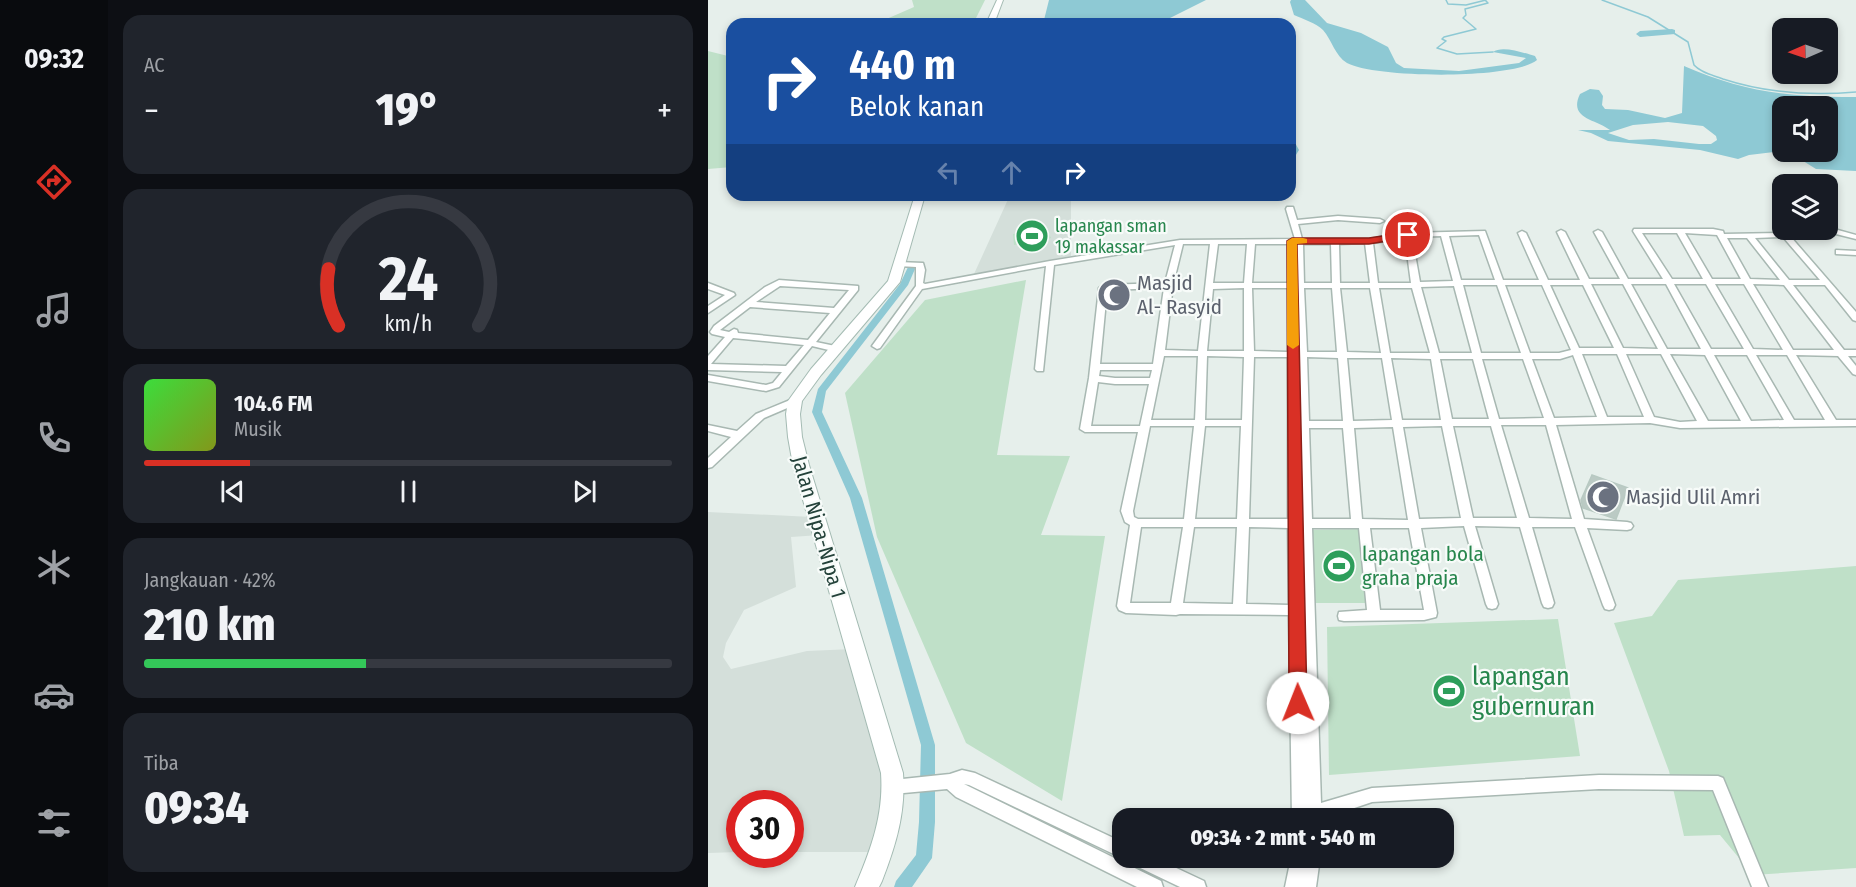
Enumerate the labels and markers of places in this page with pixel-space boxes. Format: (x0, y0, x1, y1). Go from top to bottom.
pin (1382, 209, 1433, 260)
place label: lapangan sman 19 makassar (1055, 215, 1167, 258)
sports icon: lapangan sman 19 makassar (1014, 218, 1050, 254)
place label: Masjid Al- Rasyid (1137, 270, 1222, 320)
mosque icon: Masjid Al- Rasyid (1096, 277, 1132, 313)
mosque icon: Masjid Ulil Amri (1585, 479, 1621, 515)
place label: Masjid Ulil Amri (1626, 484, 1760, 510)
place label: lapangan bola graha praja (1362, 541, 1484, 591)
sports icon: lapangan bola graha praja (1321, 548, 1357, 584)
place label: lapangan gubernuran (1472, 661, 1595, 722)
sports icon: lapangan gubernuran (1431, 673, 1467, 709)

